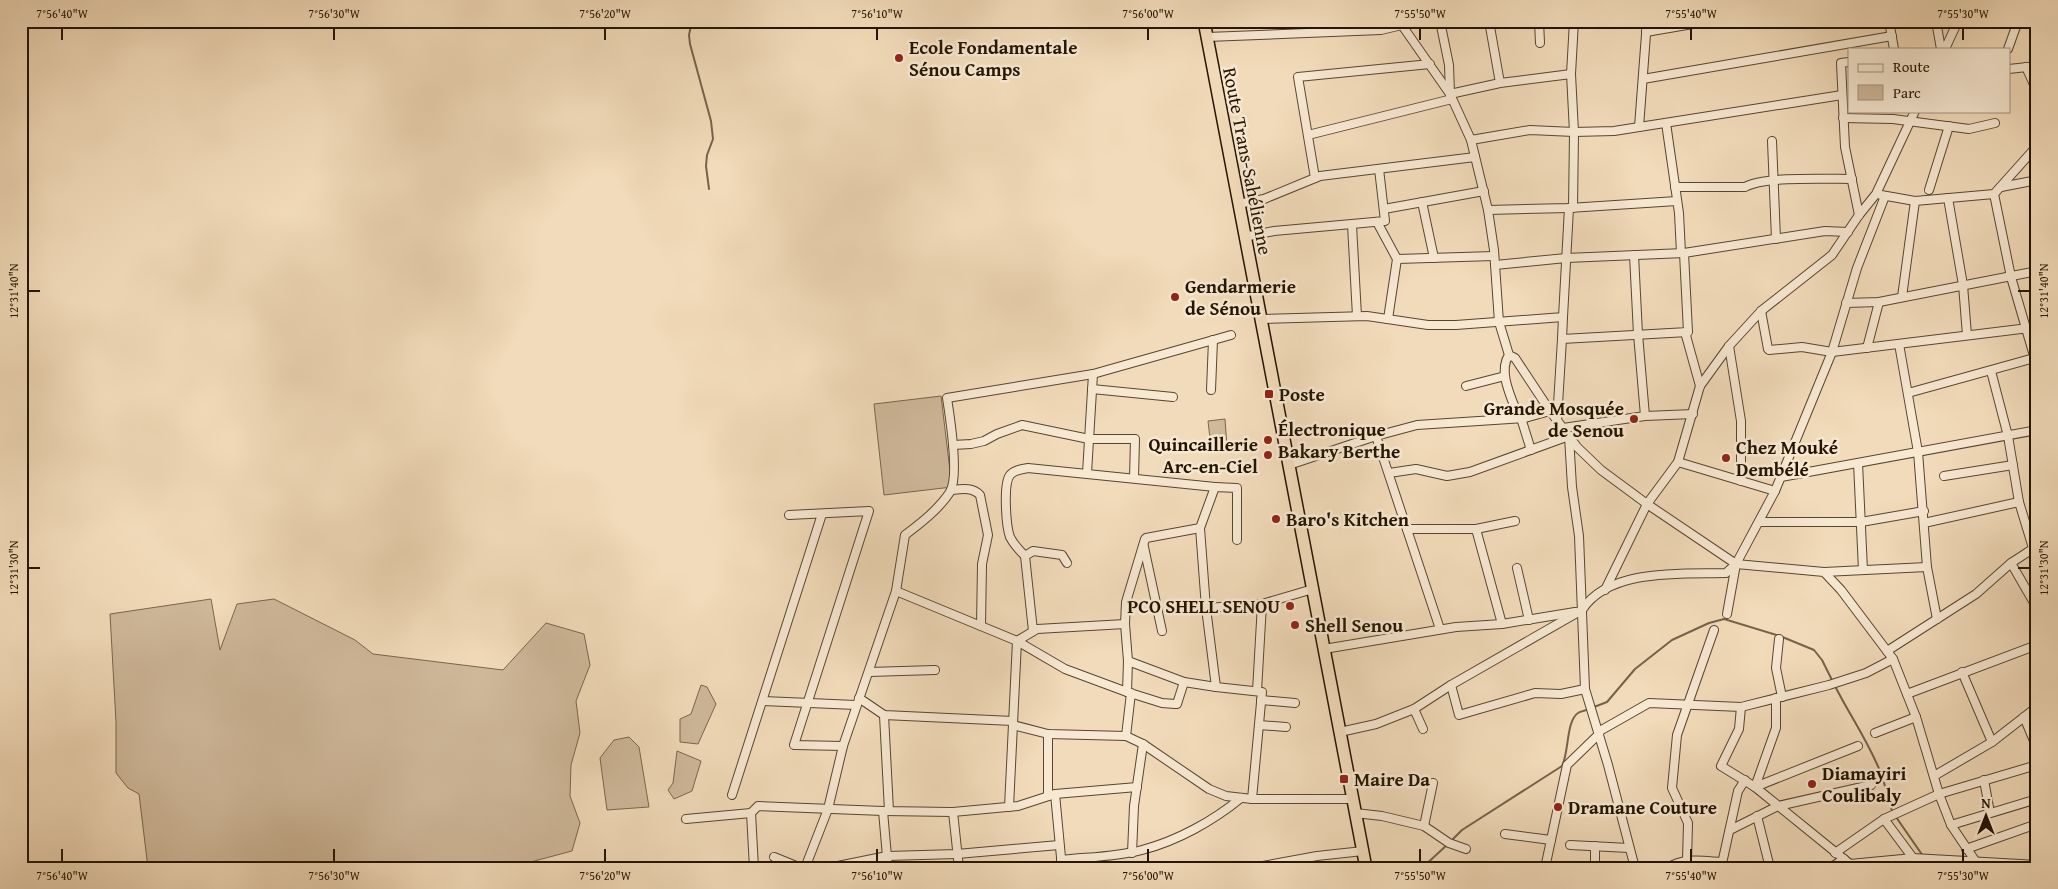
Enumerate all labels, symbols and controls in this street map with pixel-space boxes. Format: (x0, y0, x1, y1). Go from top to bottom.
text: 7°56'40"W (36, 5, 89, 22)
text: 7°56'30"W (308, 5, 361, 22)
text: 7°56'20"W (579, 5, 632, 22)
text: 7°56'10"W (851, 5, 904, 22)
text: 7°56'00"W (1122, 5, 1175, 22)
text: 7°55'50"W (1394, 5, 1447, 22)
text: 7°55'40"W (1665, 5, 1718, 22)
text: 7°55'30"W (1937, 5, 1990, 22)
place label: Ecole Fondamentale Sénou Camps (909, 33, 1078, 83)
legend (1848, 48, 2010, 112)
marker: Ecole Fondamentale Sénou Camps (893, 52, 905, 64)
text: Route (1893, 56, 1930, 77)
street label: Route Trans-Sahélienne (1216, 65, 1280, 257)
text: Parc (1893, 82, 1921, 103)
text: 12°31'40"N (5, 263, 22, 319)
text: 12°31'40"N (2035, 263, 2052, 319)
place label: Gendarmerie de Sénou (1185, 272, 1296, 322)
marker: Gendarmerie de Sénou (1169, 291, 1181, 303)
place label: Poste (1279, 380, 1325, 408)
marker: Poste (1263, 388, 1275, 400)
place label: Grande Mosquée de Senou (1484, 394, 1624, 444)
marker: Grande Mosquée de Senou (1628, 413, 1640, 425)
place label: Électronique Bakary Berthe (1278, 415, 1400, 465)
place label: Quincaillerie Arc-en-Ciel (1149, 430, 1258, 480)
place label: Chez Mouké Dembélé (1736, 433, 1838, 483)
marker: Électronique Bakary Berthe (1262, 434, 1274, 446)
marker: Quincaillerie Arc-en-Ciel (1262, 449, 1274, 461)
marker: Chez Mouké Dembélé (1720, 452, 1732, 464)
place label: Baro's Kitchen (1286, 505, 1410, 533)
marker: Baro's Kitchen (1270, 513, 1282, 525)
text: 12°31'30"N (5, 540, 22, 596)
text: 12°31'30"N (2035, 540, 2052, 596)
place label: PCO SHELL SENOU (1127, 592, 1280, 620)
marker: PCO SHELL SENOU (1284, 600, 1296, 612)
place label: Shell Senou (1305, 611, 1403, 639)
marker: Shell Senou (1289, 619, 1301, 631)
place label: Diamayiri Coulibaly (1822, 759, 1906, 809)
place label: Maire Da (1354, 765, 1430, 793)
marker: Maire Da (1338, 773, 1350, 785)
marker: Diamayiri Coulibaly (1806, 778, 1818, 790)
north arrow (1960, 792, 2010, 842)
place label: Dramane Couture (1568, 793, 1717, 821)
text: N (1981, 793, 1991, 813)
marker: Dramane Couture (1552, 801, 1564, 813)
text: 7°56'40"W (36, 867, 89, 884)
text: 7°56'30"W (308, 867, 361, 884)
text: 7°56'20"W (579, 867, 632, 884)
text: 7°56'10"W (851, 867, 904, 884)
text: 7°56'00"W (1122, 867, 1175, 884)
text: 7°55'50"W (1394, 867, 1447, 884)
text: 7°55'40"W (1665, 867, 1718, 884)
text: 7°55'30"W (1937, 867, 1990, 884)

